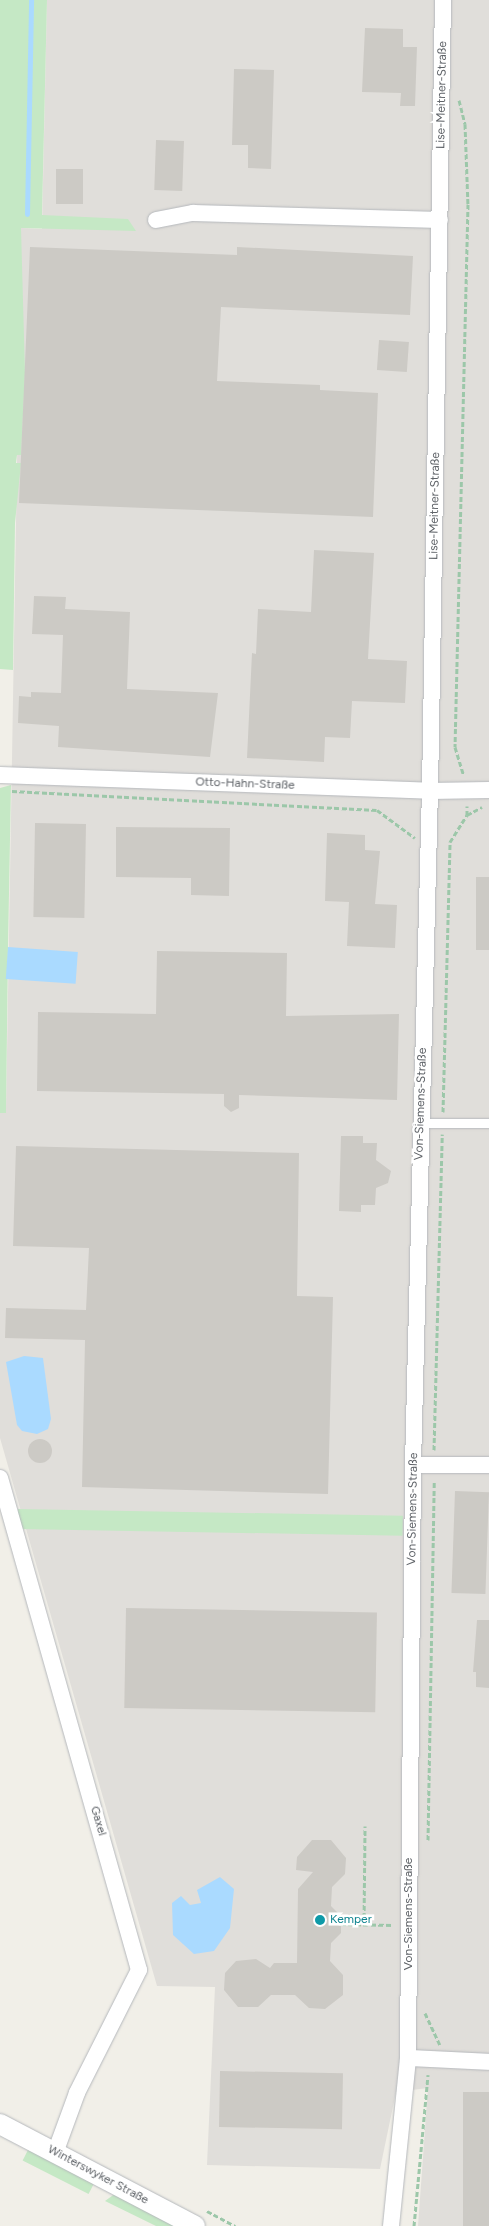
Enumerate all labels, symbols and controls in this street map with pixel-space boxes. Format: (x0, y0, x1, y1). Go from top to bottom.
street label: Lise-Meitner-Straße (434, 41, 450, 149)
street label: Lise-Meitner-Straße (427, 452, 443, 560)
street label: Otto-Hahn-Straße (195, 775, 295, 793)
street label: Von-Siemens-Straße (412, 1047, 430, 1161)
street label: Von-Siemens-Straße (405, 1453, 421, 1565)
street label: Gaxel (87, 1805, 109, 1837)
street label: Von-Siemens-Straße (402, 1858, 416, 1970)
place label: Kemper (330, 1913, 372, 1927)
marker: Kemper (314, 1914, 326, 1926)
street label: Winterswyker Straße (45, 2142, 151, 2208)

